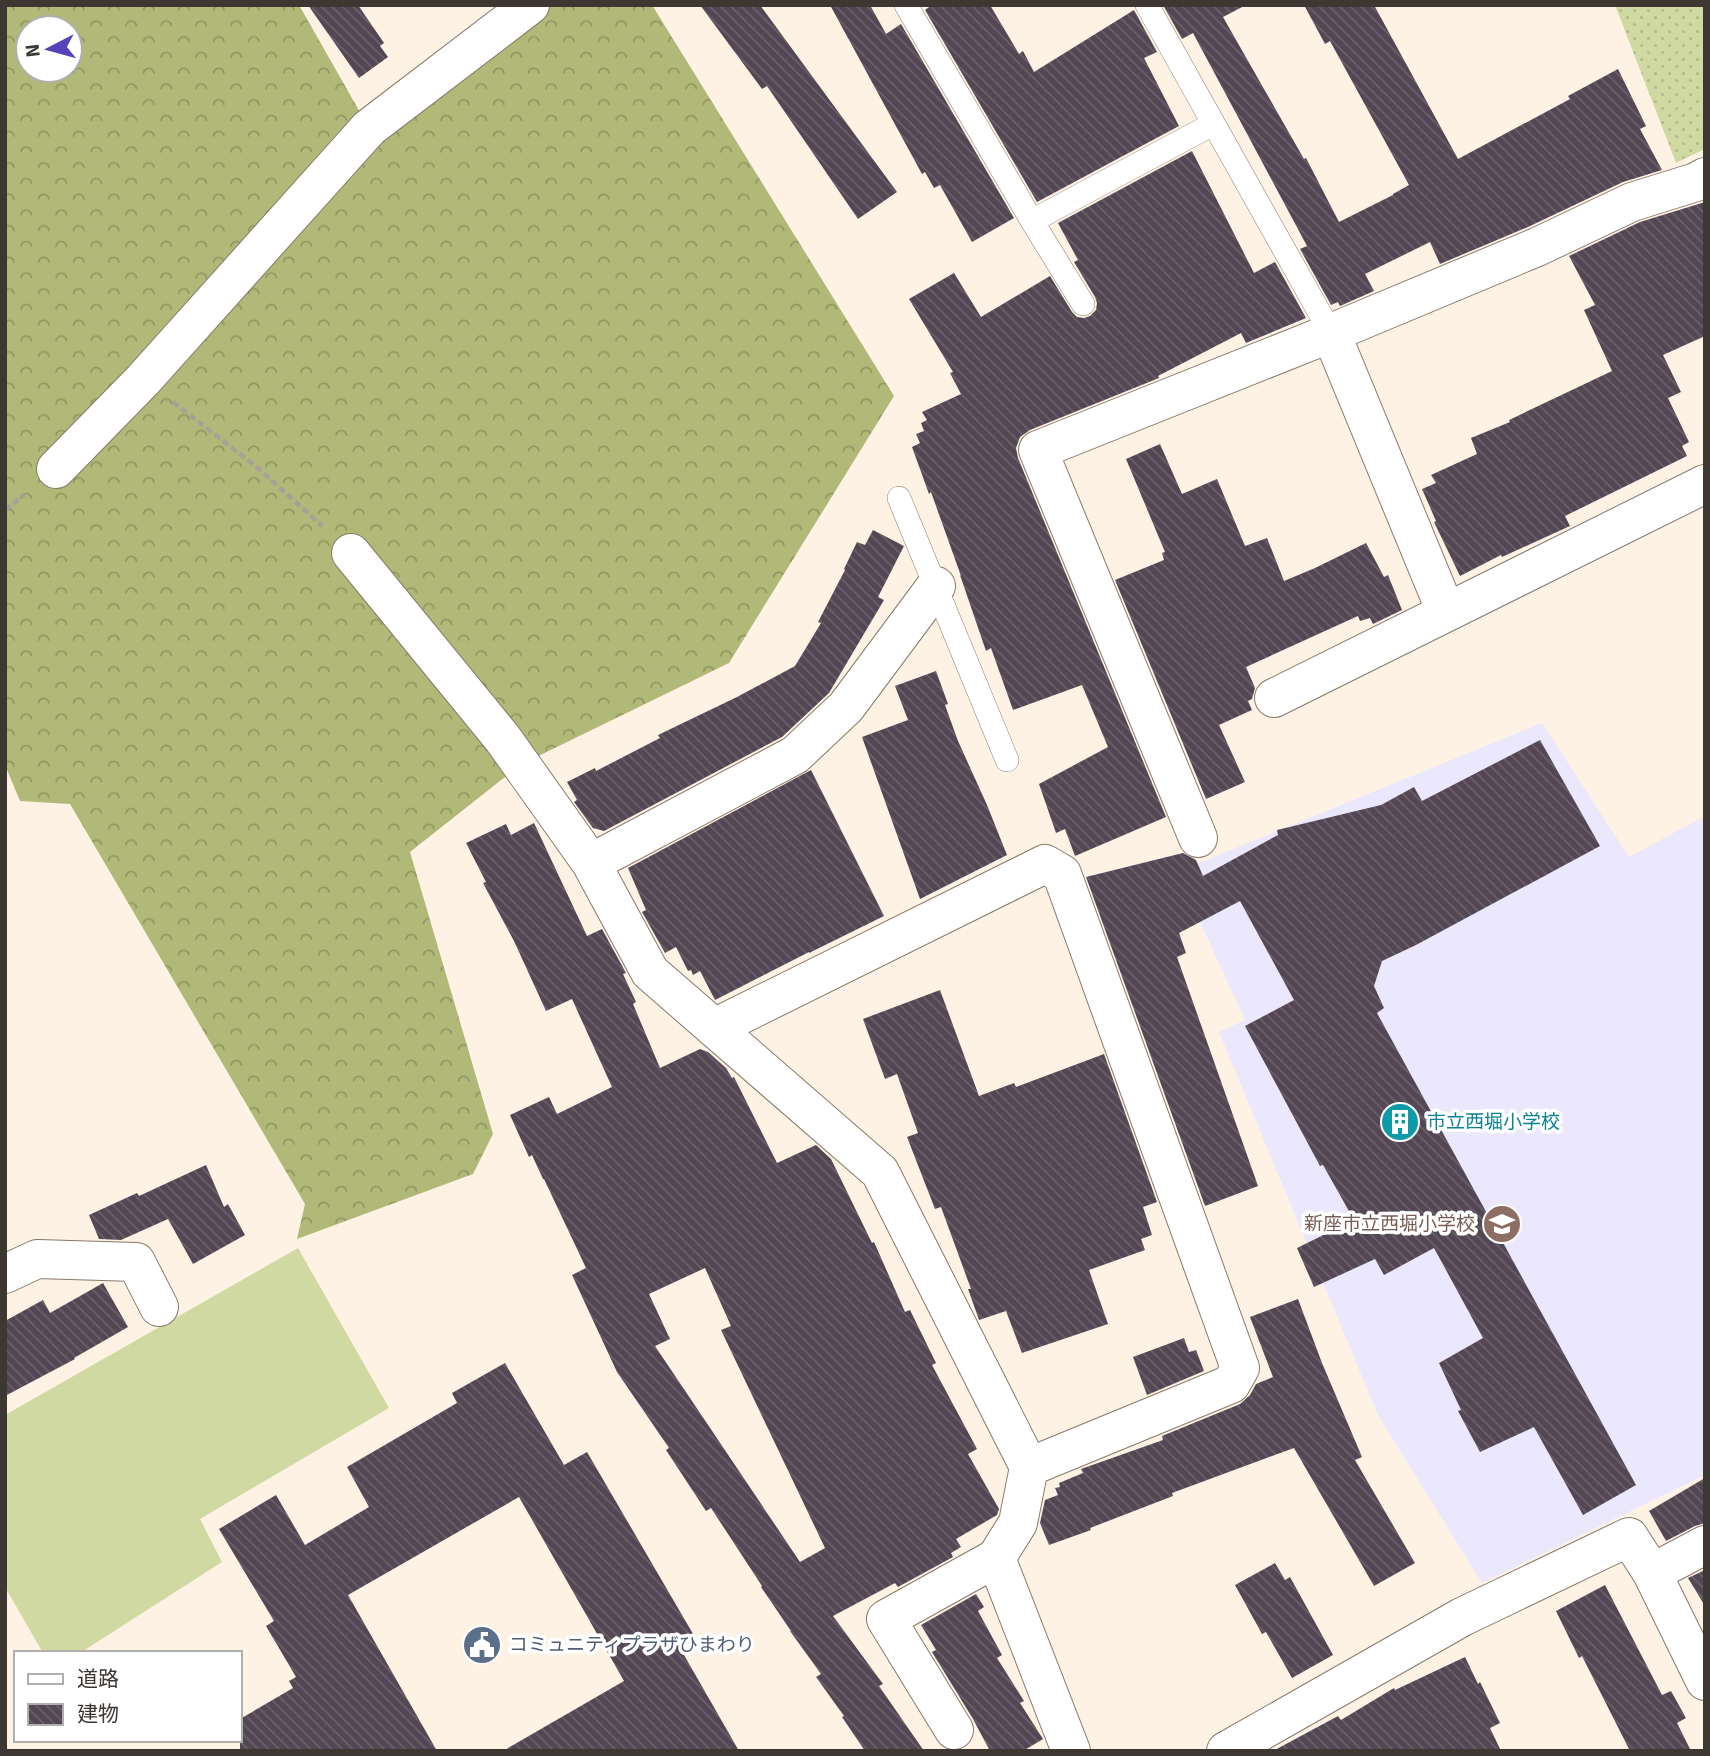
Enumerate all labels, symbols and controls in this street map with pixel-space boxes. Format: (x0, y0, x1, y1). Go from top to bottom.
north arrow (14, 14, 84, 84)
text: N (20, 43, 46, 58)
building icon: 市立西堀小学校 (1379, 1101, 1421, 1143)
place label: 市立西堀小学校 (1427, 1110, 1560, 1134)
school or university icon: 新座市立西堀小学校 (1481, 1203, 1523, 1245)
place label: 新座市立西堀小学校 (1304, 1212, 1475, 1236)
public building icon: コミュニティプラザひまわり (461, 1624, 503, 1666)
place label: コミュニティプラザひまわり (509, 1633, 755, 1657)
legend (14, 1651, 242, 1742)
text: 道路 (77, 1666, 119, 1692)
text: 建物 (77, 1701, 119, 1727)

